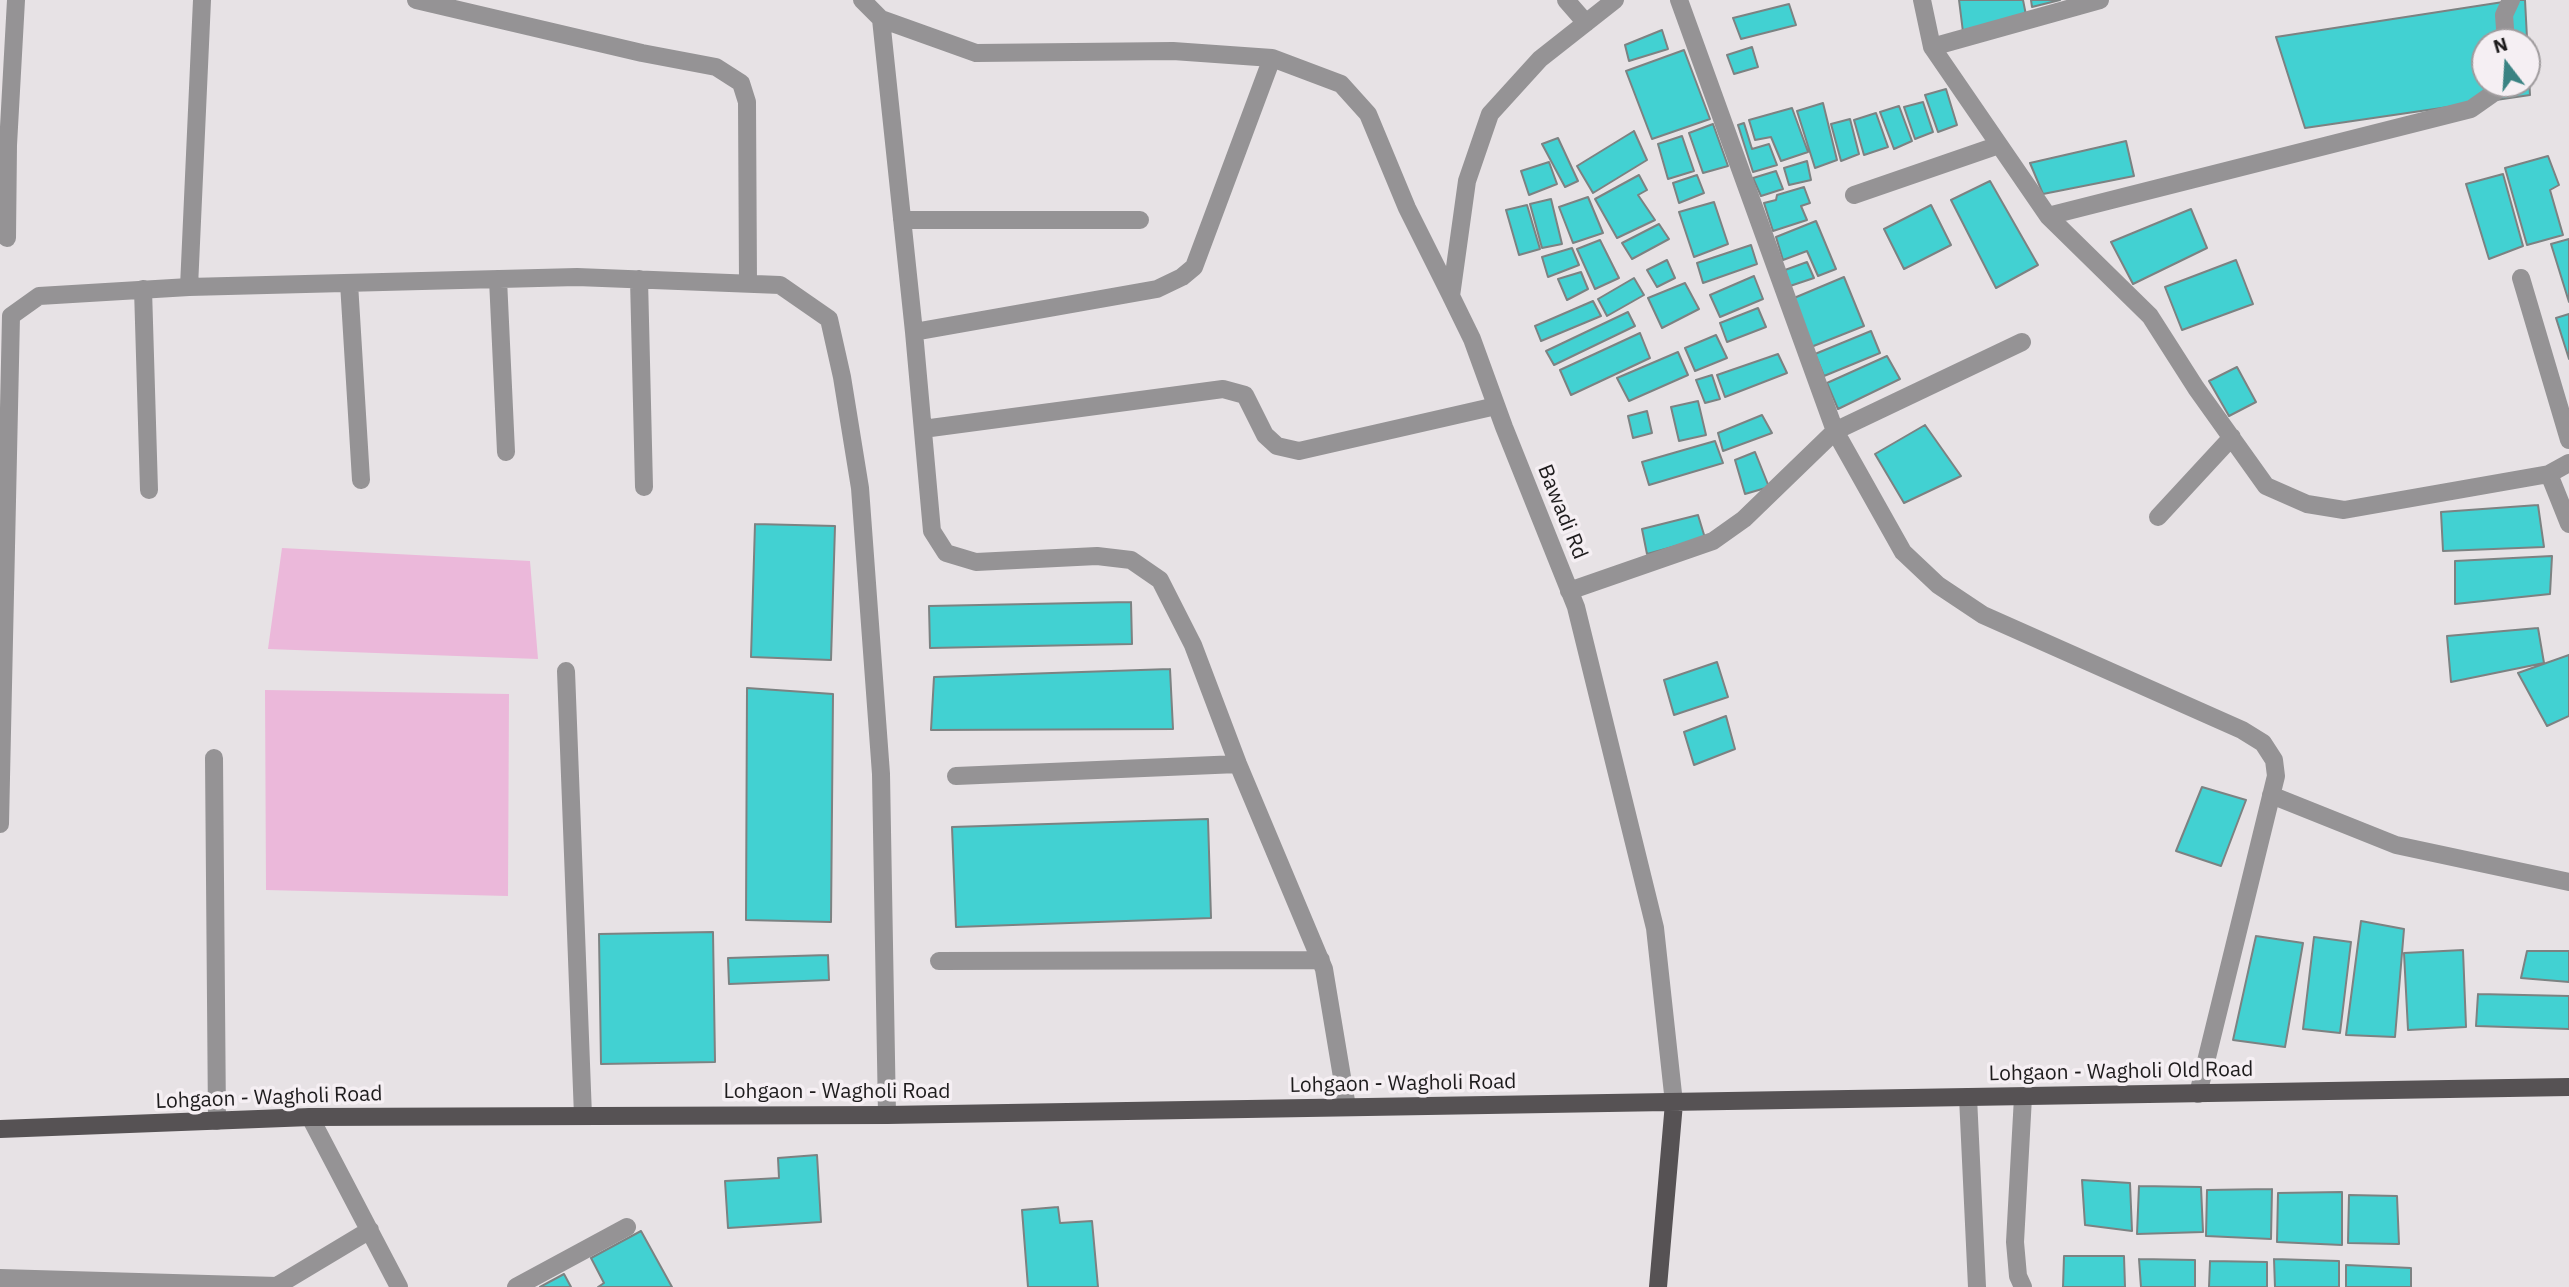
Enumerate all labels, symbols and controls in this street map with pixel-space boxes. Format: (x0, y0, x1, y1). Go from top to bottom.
north arrow (2471, 28, 2541, 98)
text: N (2490, 31, 2511, 58)
street label: Bawadi Rd (1532, 461, 1592, 563)
street label: Lohgaon - Wagholi Old Road (1988, 1057, 2254, 1087)
street label: Lohgaon - Wagholi Road (1289, 1069, 1517, 1099)
street label: Lohgaon - Wagholi Road (724, 1079, 950, 1105)
street label: Lohgaon - Wagholi Road (155, 1081, 383, 1115)

